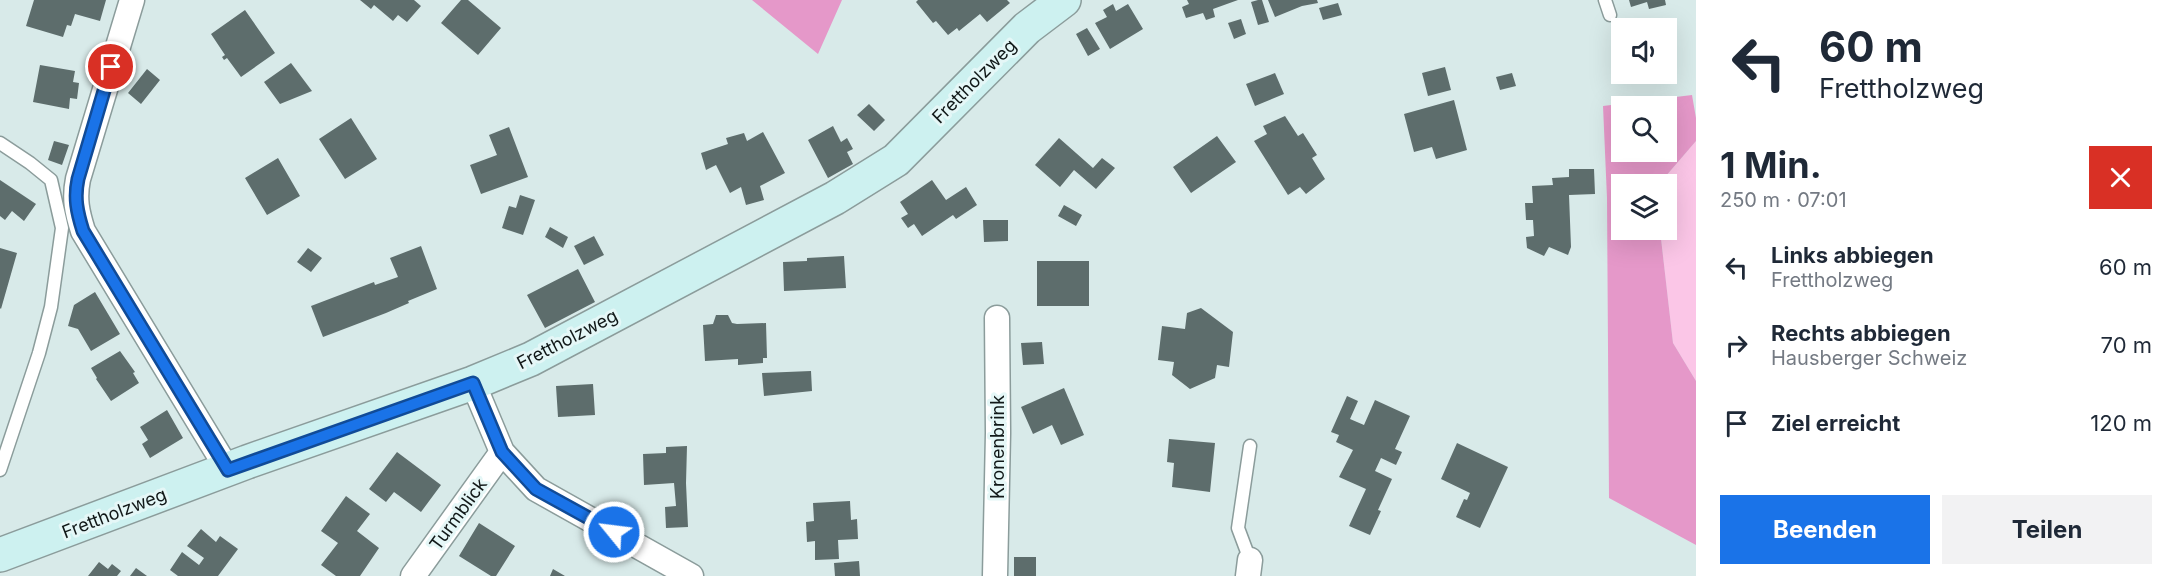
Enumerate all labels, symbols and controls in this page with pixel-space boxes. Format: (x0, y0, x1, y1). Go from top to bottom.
map controls (1611, 18, 1677, 240)
button: sound (1611, 18, 1677, 84)
text: 60 m (1819, 21, 1923, 72)
icon: left (1720, 24, 1798, 102)
street label: Frettholzweg (928, 35, 1020, 127)
pin (85, 41, 136, 92)
icon: arrive (94, 50, 127, 83)
text: Frettholzweg (1819, 72, 1984, 105)
button: search (1611, 96, 1677, 162)
text: 1 Min. (1720, 143, 1822, 187)
button: close (2089, 146, 2152, 209)
button: layers (1611, 174, 1677, 240)
text: 250 m · 07:01 (1720, 188, 1847, 212)
text: Links abbiegen (1771, 242, 1934, 268)
icon: left (1720, 251, 1753, 284)
text: 60 m (2099, 254, 2152, 280)
text: Frettholzweg (1771, 268, 1893, 292)
street label: Frettholzweg (513, 305, 621, 373)
text: Rechts abbiegen (1771, 320, 1951, 346)
icon: right (1720, 329, 1753, 362)
text: 70 m (2101, 332, 2152, 358)
text: Hausberger Schweiz (1771, 346, 1967, 370)
street label: Kronenbrink (987, 395, 1008, 499)
icon: arrive (1720, 407, 1753, 440)
text: Ziel erreicht (1771, 410, 1900, 436)
text: 120 m (2090, 410, 2152, 436)
street label: Turmblick (425, 474, 491, 554)
street label: Frettholzweg (59, 483, 169, 543)
button: Beenden (1720, 495, 1930, 564)
button: Teilen (1942, 495, 2152, 564)
position arrow (582, 500, 646, 564)

